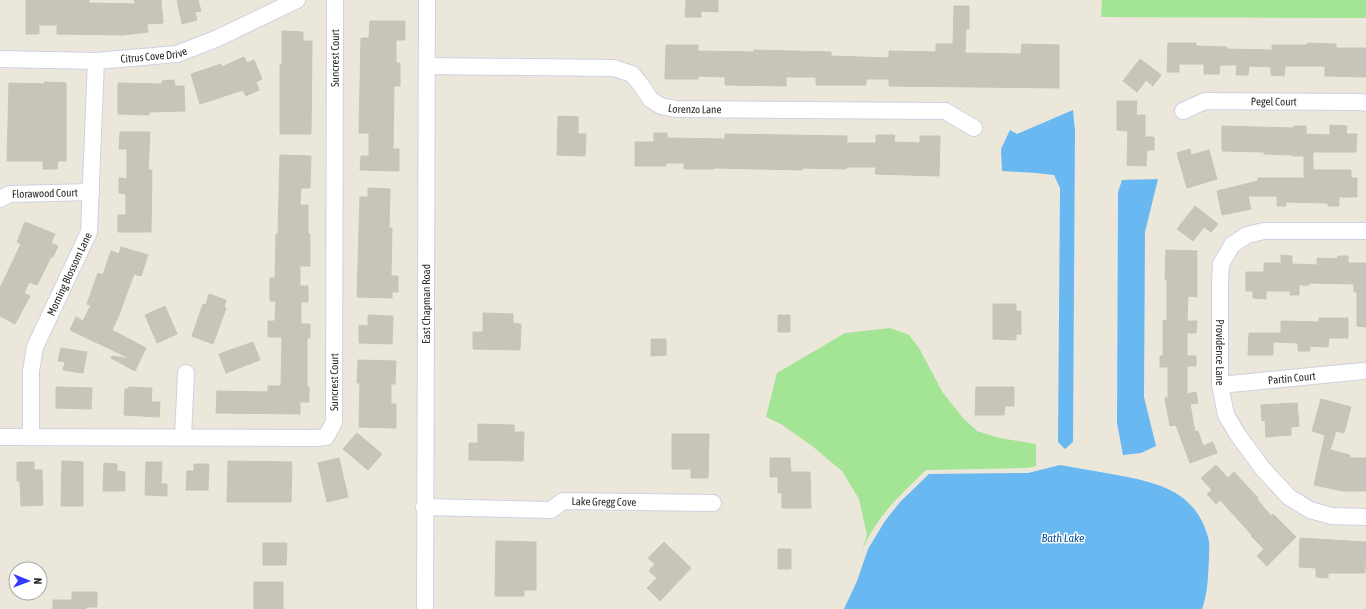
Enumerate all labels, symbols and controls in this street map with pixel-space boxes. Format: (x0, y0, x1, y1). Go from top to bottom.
street label: Suncrest Court (329, 29, 341, 87)
street label: Citrus Cove Drive (120, 45, 189, 65)
street label: Pegel Court (1251, 95, 1297, 108)
street label: Lorenzo Lane (667, 102, 722, 115)
street label: Florawood Court (12, 186, 78, 200)
street label: Morning Blossom Lane (45, 230, 94, 318)
street label: East Chapman Road (420, 264, 432, 344)
street label: Providence Lane (1214, 319, 1226, 386)
street label: Suncrest Court (328, 353, 340, 411)
street label: Partin Court (1267, 370, 1316, 386)
street label: Lake Gregg Cove (571, 495, 636, 508)
water label: Bath Lake (1042, 531, 1085, 545)
north arrow (8, 561, 48, 601)
text: N (32, 578, 44, 585)

